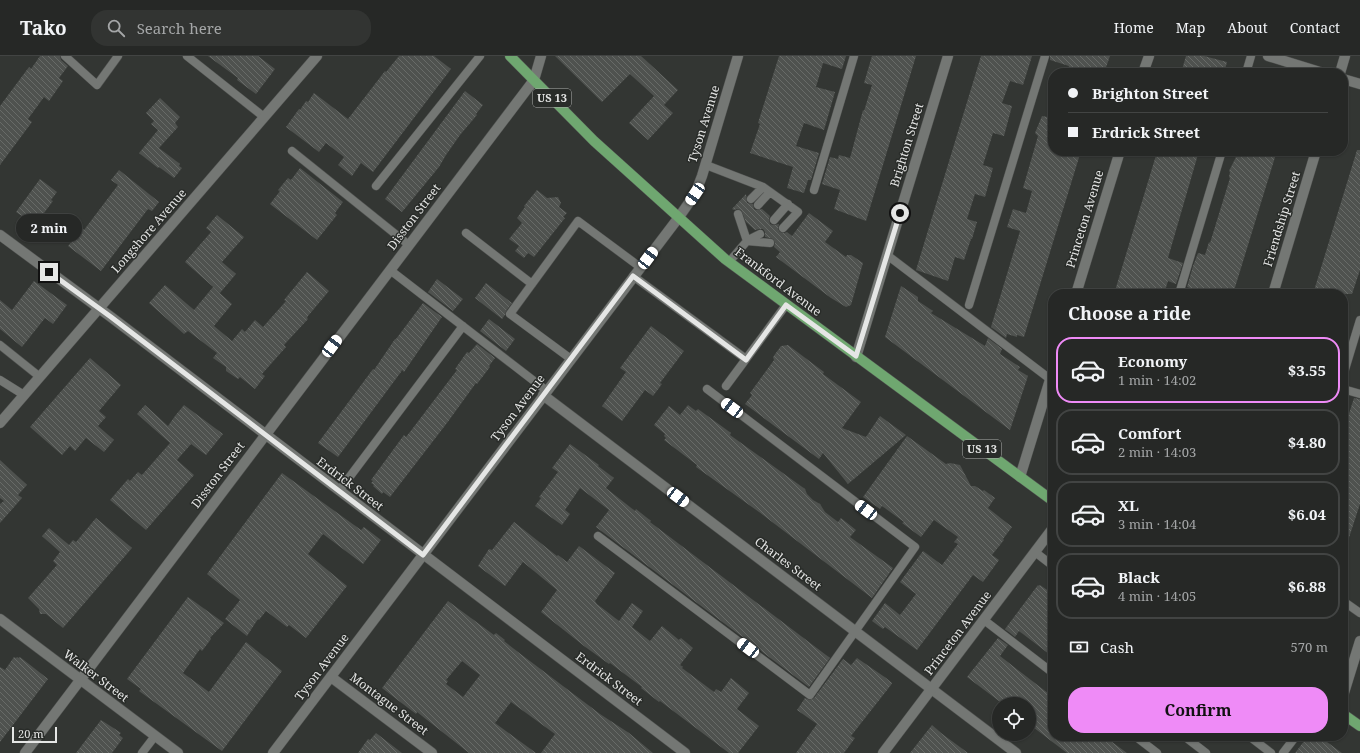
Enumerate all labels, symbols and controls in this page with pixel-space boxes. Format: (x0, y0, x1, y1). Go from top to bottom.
search box (91, 10, 371, 46)
text: Tako (20, 15, 67, 41)
icon: search (105, 17, 127, 39)
text: Search here (137, 18, 222, 38)
text: Home (1114, 18, 1154, 37)
text: Map (1176, 18, 1205, 37)
text: About (1227, 18, 1268, 37)
text: Contact (1290, 18, 1340, 37)
street label: Tyson Avenue (684, 83, 723, 165)
text: Brighton Street (1092, 83, 1209, 103)
road number: US 13 (533, 89, 571, 107)
street label: Brighton Street (886, 101, 927, 189)
text: Erdrick Street (1092, 122, 1200, 142)
street label: Princeton Avenue (1062, 168, 1108, 270)
street label: Friendship Street (1259, 169, 1304, 269)
street label: Disston Street (383, 180, 444, 253)
car (683, 181, 707, 207)
street label: Longshore Avenue (107, 185, 190, 276)
route start (891, 204, 909, 222)
callout: 2 min (16, 214, 82, 242)
text: 2 min (31, 219, 67, 237)
street label: Frankford Avenue (732, 243, 825, 320)
car (636, 245, 660, 271)
route end (40, 263, 58, 281)
text: Choose a ride (1068, 301, 1191, 325)
car (320, 333, 344, 359)
text: Economy (1118, 351, 1187, 371)
icon: car (1070, 352, 1106, 388)
text: $3.55 (1288, 360, 1326, 380)
street label: Tyson Avenue (487, 371, 549, 445)
text: 1 min · 14:02 (1118, 371, 1196, 389)
car (719, 396, 745, 420)
text: Comfort (1118, 423, 1181, 443)
icon: car (1070, 424, 1106, 460)
text: $4.80 (1288, 432, 1326, 452)
street label: Disston Street (187, 438, 248, 511)
road number: US 13 (963, 440, 1001, 458)
text: 2 min · 14:03 (1118, 443, 1196, 461)
street label: Erdrick Street (313, 453, 387, 514)
car (665, 485, 691, 509)
text: XL (1118, 495, 1139, 515)
icon: car (1070, 496, 1106, 532)
car (853, 498, 879, 522)
text: $6.04 (1288, 504, 1326, 524)
text: 3 min · 14:04 (1118, 515, 1196, 533)
street label: Charles Street (751, 533, 825, 594)
text: Black (1118, 567, 1160, 587)
icon: car (1070, 568, 1106, 604)
text: $6.88 (1288, 576, 1326, 596)
street label: Princeton Avenue (920, 587, 995, 678)
text: 4 min · 14:05 (1118, 587, 1196, 605)
street label: Tyson Avenue (291, 630, 353, 704)
car (735, 636, 761, 660)
icon: cash (1068, 636, 1090, 658)
text: Cash (1100, 637, 1134, 657)
text: 570 m (1291, 638, 1328, 656)
street label: Walker Street (60, 645, 132, 706)
street label: Erdrick Street (572, 648, 646, 709)
street label: Montague Street (347, 669, 432, 739)
button: Confirm (1068, 687, 1328, 733)
map controls (992, 697, 1036, 741)
button: locate (992, 697, 1036, 741)
scale bar (12, 725, 57, 744)
text: 20 m (18, 726, 44, 741)

